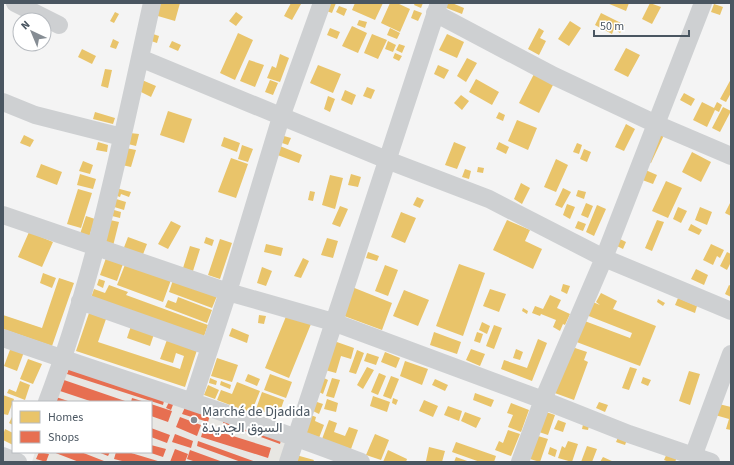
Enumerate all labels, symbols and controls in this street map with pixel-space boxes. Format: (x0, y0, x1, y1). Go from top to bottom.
north arrow (12, 12, 52, 52)
scale bar (594, 12, 689, 38)
text: N (18, 17, 33, 33)
text: 50 m (600, 18, 624, 35)
legend (12, 401, 152, 453)
place label: Marché de Djadida السوق الجديدة (202, 402, 310, 438)
text: Homes (48, 409, 83, 426)
marker: Marché de Djadida السوق الجديدة (189, 415, 199, 425)
text: Shops (48, 429, 79, 446)

